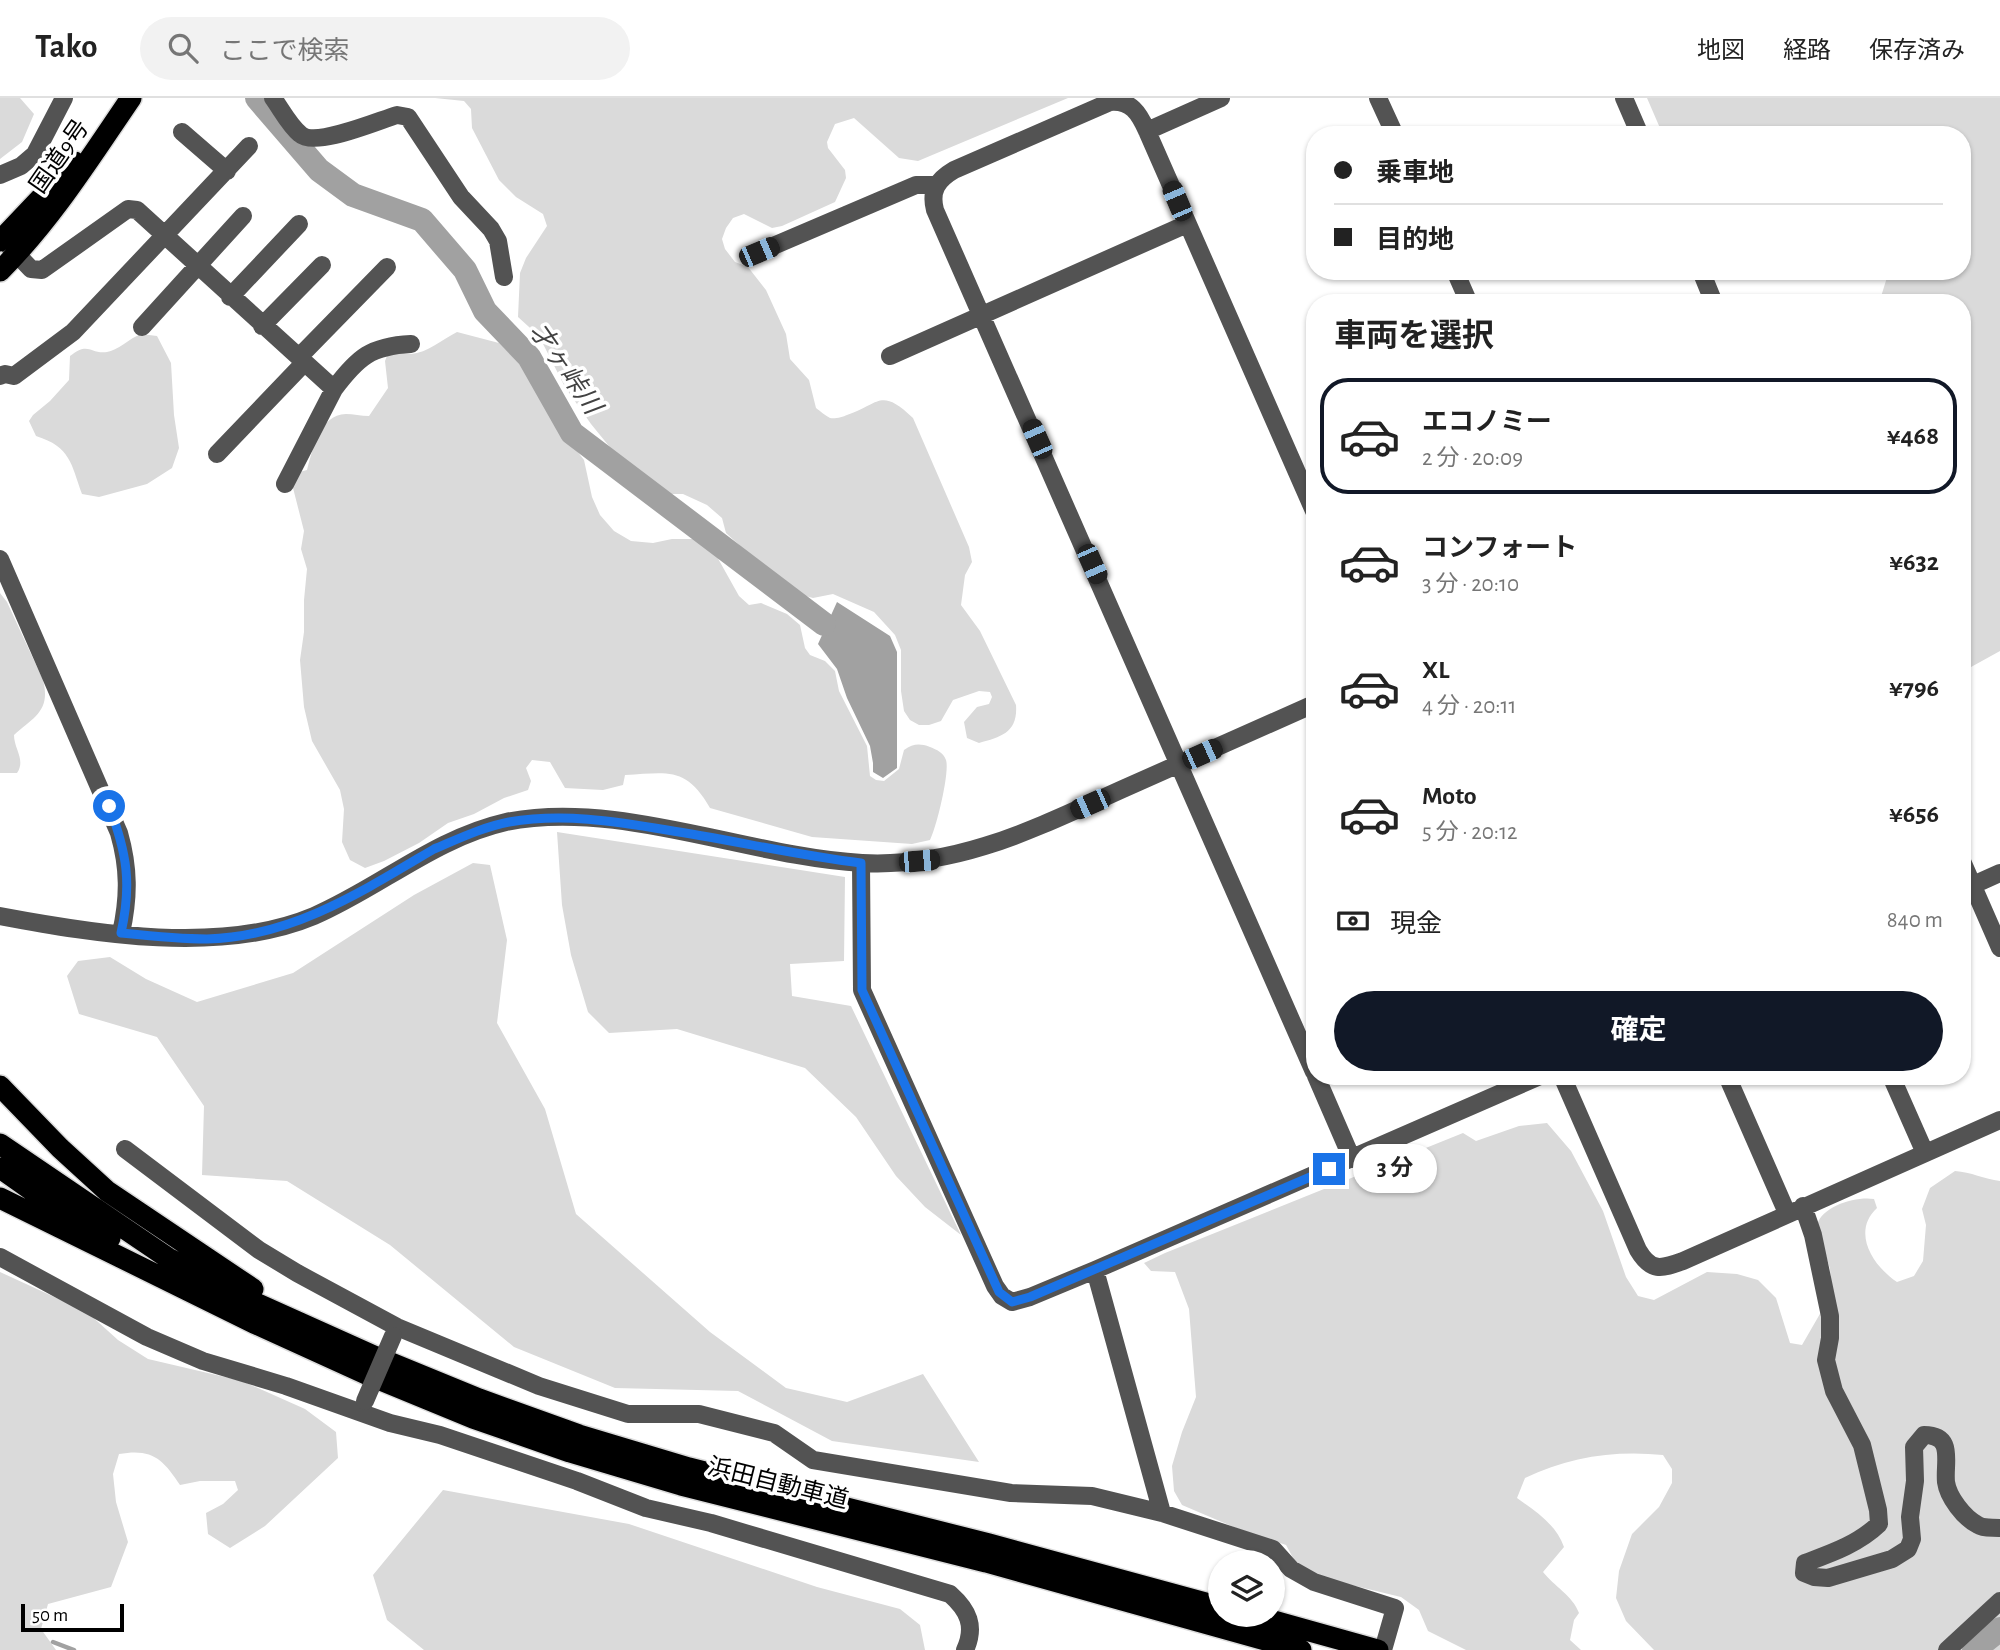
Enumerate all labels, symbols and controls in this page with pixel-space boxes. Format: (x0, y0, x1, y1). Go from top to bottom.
search box (140, 17, 630, 80)
icon: search (164, 29, 202, 67)
text: Tako (35, 31, 98, 64)
text: ここで検索 (220, 38, 350, 64)
text: 地図 (1697, 39, 1745, 63)
text: 経路 (1783, 39, 1831, 63)
text: 保存済み (1869, 39, 1965, 63)
street label: 国道9号 (24, 114, 94, 198)
text: 乗車地 (1376, 160, 1454, 186)
car (1160, 178, 1195, 224)
text: 目的地 (1376, 227, 1454, 253)
car (736, 234, 783, 270)
water label: 才ヶ峠川 (525, 318, 608, 421)
text: 車両を選択 (1334, 320, 1494, 352)
icon: car (1338, 405, 1401, 468)
text: エコノミー (1422, 409, 1552, 435)
car (1019, 416, 1056, 462)
text: ¥468 (1887, 423, 1939, 449)
text: 2 分 · 20:09 (1422, 447, 1523, 470)
icon: car (1338, 531, 1401, 594)
text: コンフォート (1422, 535, 1577, 561)
car (1074, 541, 1111, 587)
text: ¥632 (1889, 549, 1939, 575)
text: 3 分 · 20:10 (1422, 573, 1519, 596)
icon: car (1338, 657, 1401, 720)
text: XL (1422, 657, 1449, 683)
text: ¥796 (1889, 675, 1939, 701)
text: 4 分 · 20:11 (1422, 695, 1516, 718)
car (1179, 736, 1226, 772)
icon: car (1338, 783, 1401, 846)
text: Moto (1422, 783, 1477, 809)
car (1067, 786, 1114, 822)
route start (93, 790, 125, 822)
text: ¥656 (1889, 801, 1939, 827)
text: 5 分 · 20:12 (1422, 821, 1518, 844)
car (898, 849, 941, 873)
icon: cash (1334, 902, 1372, 940)
text: 840 m (1887, 909, 1943, 932)
text: 現金 (1390, 911, 1442, 937)
button: 確定 (1334, 991, 1943, 1071)
callout: 3 分 (1354, 1144, 1438, 1194)
route end (1313, 1153, 1345, 1185)
text: 3 分 (1377, 1157, 1413, 1180)
street label: 浜田自動車道 (705, 1453, 851, 1513)
map controls (1208, 1550, 1285, 1627)
button: layers (1208, 1550, 1285, 1627)
scale bar (21, 1601, 124, 1633)
text: 50 m (32, 1606, 68, 1625)

